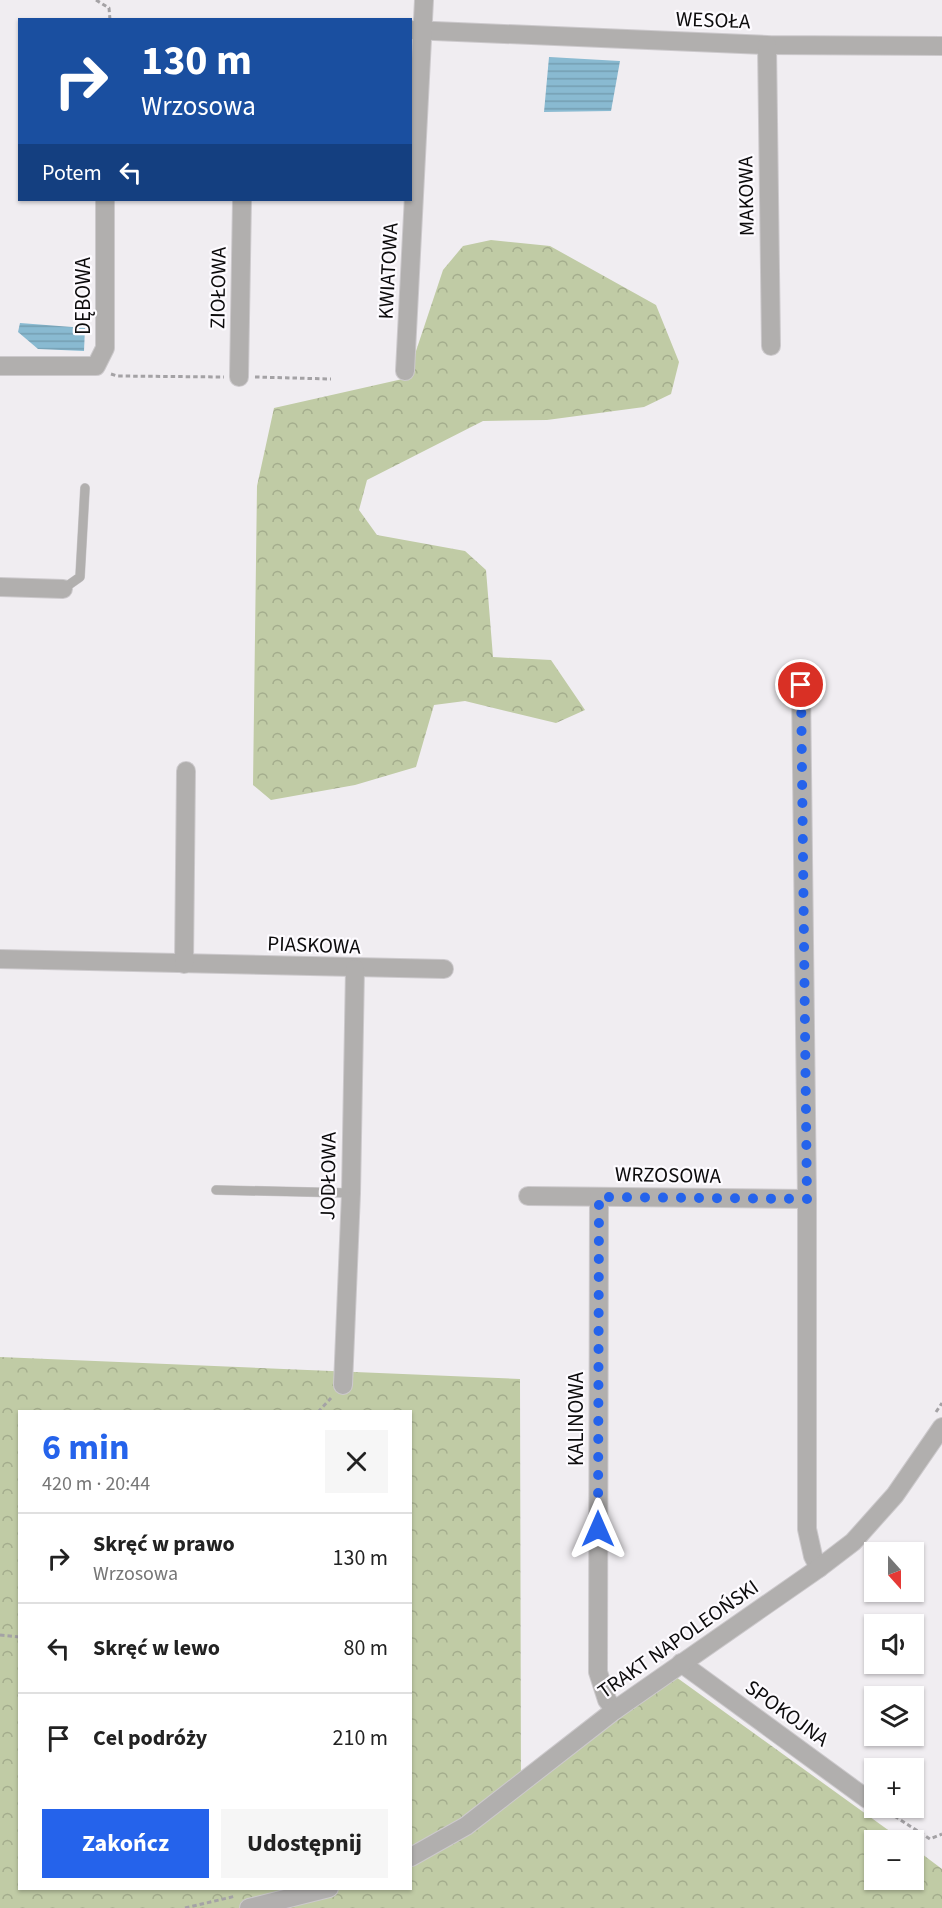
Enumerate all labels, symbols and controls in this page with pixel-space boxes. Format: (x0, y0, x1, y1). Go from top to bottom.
street label: WESOŁA (675, 4, 751, 36)
text: 130 m (141, 31, 252, 91)
icon: right (42, 42, 120, 120)
text: Wrzosowa (141, 87, 256, 126)
street label: MAKOWA (730, 155, 762, 236)
icon: left (114, 156, 147, 189)
text: Potem (42, 157, 102, 189)
street label: KWIATOWA (370, 221, 406, 320)
street label: ZIOŁOWA (202, 246, 234, 329)
street label: DĘBOWA (68, 256, 98, 335)
pin (775, 659, 826, 710)
icon: arrive (784, 668, 817, 701)
street label: PIASKOWA (267, 928, 362, 962)
street label: JODŁOWA (312, 1131, 344, 1221)
street label: WRZOSOWA (615, 1159, 722, 1191)
street label: KALINOWA (561, 1371, 591, 1466)
text: 6 min (42, 1422, 130, 1473)
button: close (325, 1430, 388, 1493)
text: 420 m · 20:44 (42, 1470, 150, 1498)
position arrow (566, 1497, 630, 1561)
text: Skręć w prawo (93, 1528, 235, 1560)
icon: right (42, 1542, 75, 1575)
text: 130 m (333, 1542, 388, 1574)
north arrow (864, 1542, 924, 1602)
map controls (864, 1542, 924, 1890)
text: Wrzosowa (93, 1560, 178, 1588)
street label: TRAKT NAPOLEOŃSKI (591, 1572, 765, 1706)
button: sound (864, 1614, 924, 1674)
icon: left (42, 1632, 75, 1665)
text: Skręć w lewo (93, 1632, 220, 1664)
text: 80 m (343, 1632, 388, 1664)
street label: SPOKOJNA (739, 1672, 836, 1754)
button: layers (864, 1686, 924, 1746)
icon: arrive (42, 1722, 75, 1755)
text: Cel podróży (93, 1722, 207, 1754)
text: 210 m (333, 1722, 388, 1754)
button: + (864, 1758, 924, 1818)
button: Zakończ (42, 1809, 209, 1878)
button: Udostępnij (221, 1809, 388, 1878)
button: − (864, 1830, 924, 1890)

